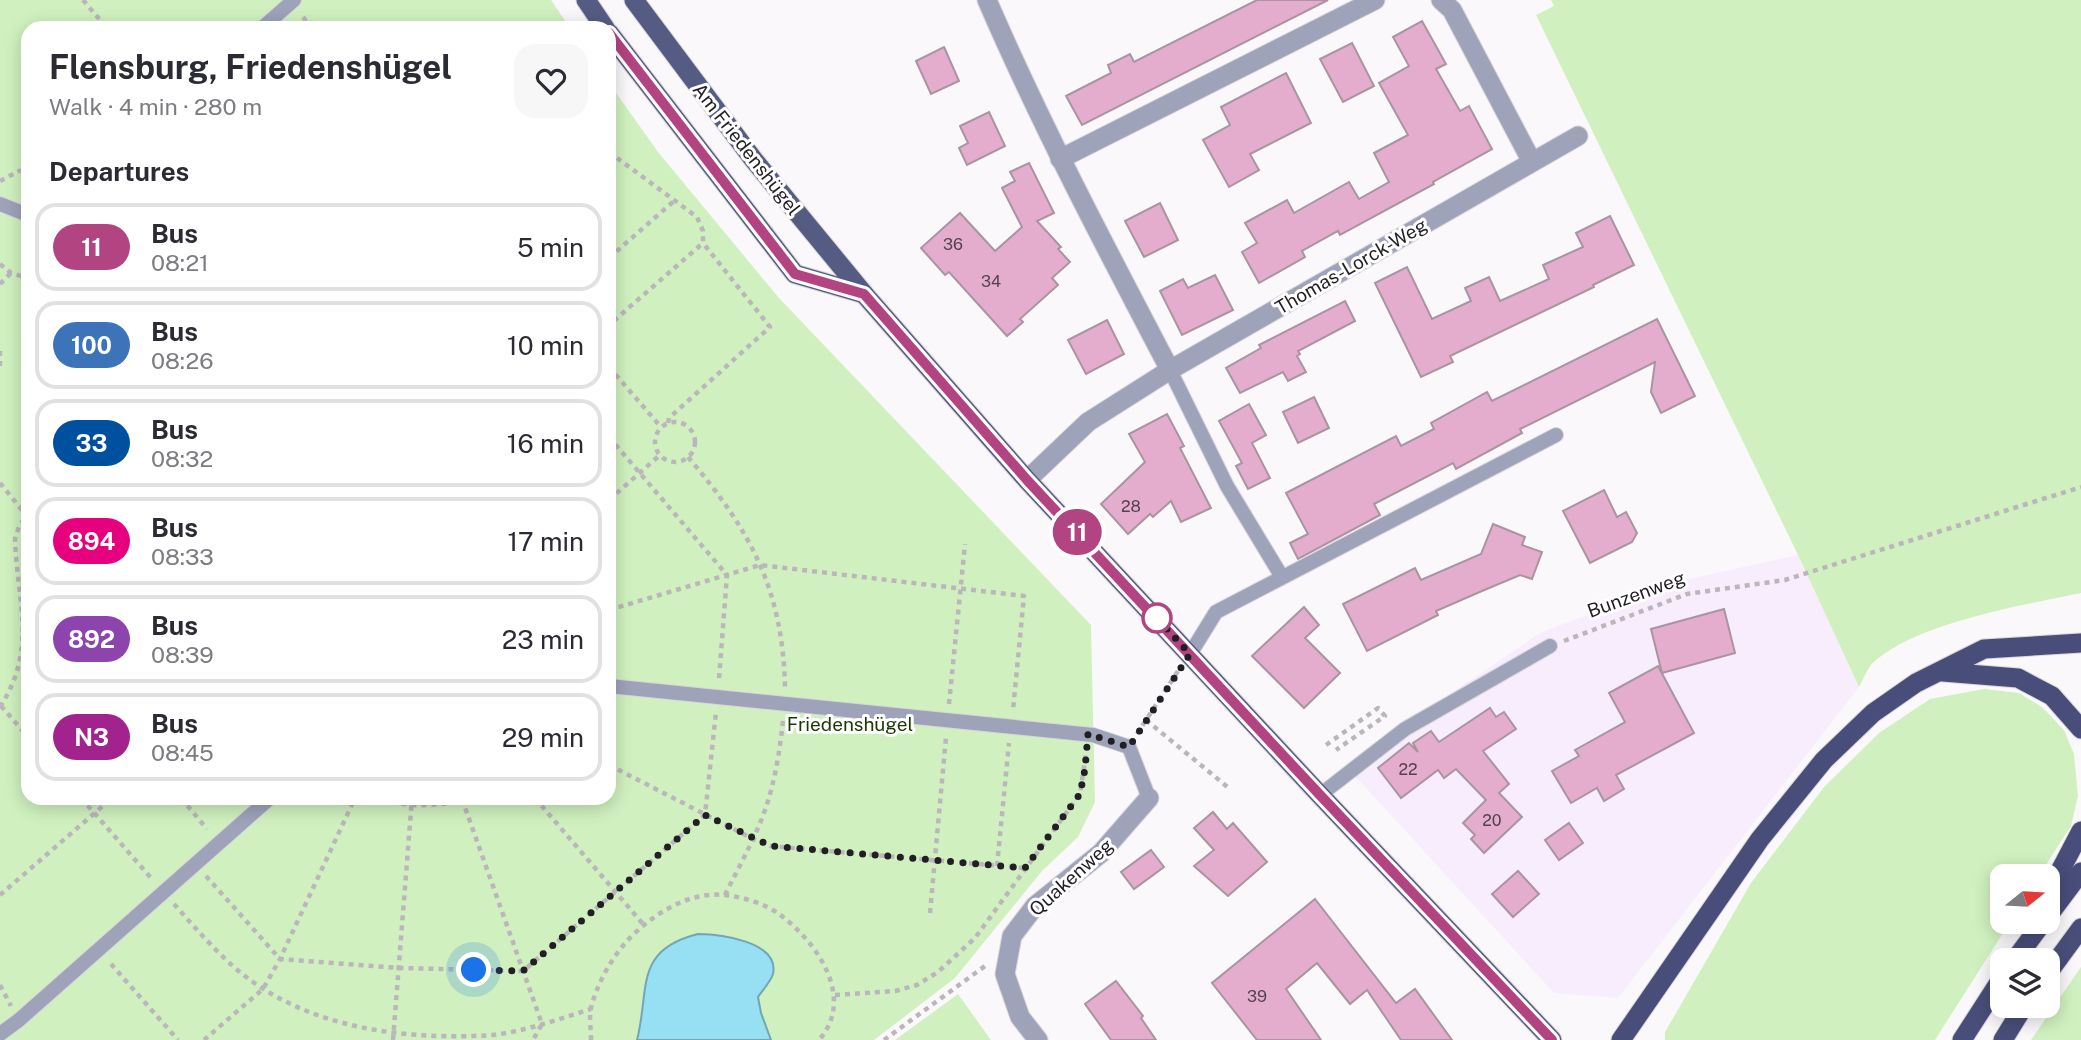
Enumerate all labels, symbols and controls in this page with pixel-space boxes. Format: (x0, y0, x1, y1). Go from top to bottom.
button: heart (514, 44, 588, 118)
text: Flensburg, Friedenshügel (49, 48, 452, 86)
street label: Am Friedenshügel (689, 79, 805, 219)
text: Walk · 4 min · 280 m (49, 93, 262, 120)
text: Departures (49, 156, 189, 187)
street label: Thomas-Lorck-Weg (1271, 213, 1431, 318)
text: Bus (151, 218, 198, 249)
text: 5 min (517, 232, 584, 263)
text: 11 (81, 233, 102, 261)
house number: 36 (943, 235, 963, 254)
text: 08:21 (151, 249, 209, 276)
house number: 34 (981, 272, 1001, 291)
text: Bus (151, 316, 198, 347)
text: 10 min (507, 330, 584, 361)
text: 100 (71, 331, 112, 359)
text: 08:26 (151, 347, 214, 374)
text: Bus (151, 414, 198, 445)
text: 16 min (507, 428, 584, 459)
text: 33 (76, 429, 107, 457)
text: 08:32 (151, 445, 213, 472)
house number: 28 (1121, 497, 1141, 516)
line badge: 11 (1046, 509, 1108, 555)
text: Bus (151, 512, 198, 543)
text: 11 (1067, 518, 1087, 546)
text: 17 min (507, 526, 584, 557)
text: 894 (68, 527, 115, 555)
text: 08:33 (151, 543, 214, 570)
street label: Bunzenweg (1584, 566, 1688, 622)
unlabelled marker (1142, 603, 1172, 633)
text: Bus (151, 610, 198, 641)
text: 23 min (502, 624, 584, 655)
text: 892 (68, 625, 115, 653)
text: 08:39 (151, 641, 214, 668)
text: Bus (151, 708, 198, 739)
park label: Friedenshügel (787, 713, 913, 735)
text: 29 min (502, 722, 584, 753)
text: N3 (74, 723, 109, 751)
text: 08:45 (151, 739, 214, 766)
house number: 22 (1398, 760, 1418, 779)
house number: 20 (1482, 811, 1502, 830)
street label: Quakenweg (1025, 834, 1117, 920)
north arrow (1990, 864, 2060, 934)
map controls (1990, 864, 2060, 1018)
button: layers (1990, 948, 2060, 1018)
your location (456, 952, 491, 987)
house number: 39 (1247, 987, 1267, 1006)

